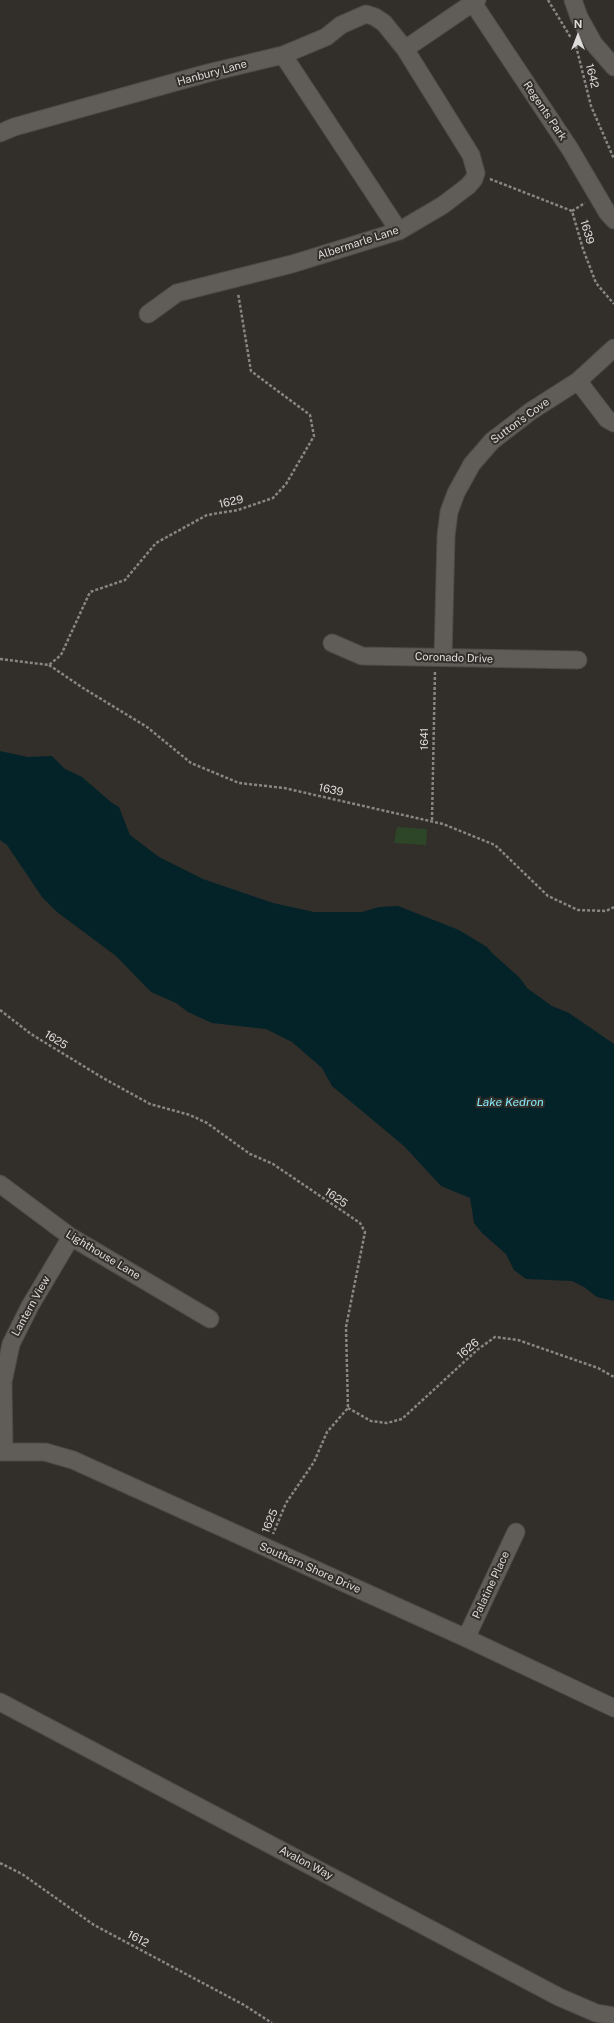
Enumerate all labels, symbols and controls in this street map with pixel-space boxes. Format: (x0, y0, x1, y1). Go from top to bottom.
north arrow (558, 16, 598, 56)
text: N (574, 18, 582, 30)
street label: Hanbury Lane (176, 57, 248, 89)
street label: 1642 (583, 62, 601, 90)
street label: Regents Park (520, 79, 570, 143)
street label: 1639 (577, 218, 597, 246)
street label: Albermarle Lane (316, 224, 400, 262)
street label: Sutton's Cove (488, 395, 552, 447)
street label: 1629 (217, 493, 245, 511)
street label: Coronado Drive (415, 650, 493, 666)
street label: 1641 (418, 728, 432, 750)
street label: 1639 (317, 781, 345, 799)
street label: 1625 (42, 1028, 70, 1052)
water label: Lake Kedron (476, 1095, 544, 1109)
street label: 1625 (322, 1186, 350, 1210)
street label: Lighthouse Lane (63, 1228, 143, 1282)
street label: Lantern View (9, 1274, 53, 1338)
street label: 1626 (454, 1336, 482, 1362)
street label: 1625 (259, 1507, 281, 1535)
street label: Southern Shore Drive (257, 1540, 363, 1596)
street label: Palatine Place (470, 1549, 512, 1621)
street label: Avalon Way (277, 1843, 335, 1883)
street label: 1612 (125, 1928, 151, 1950)

